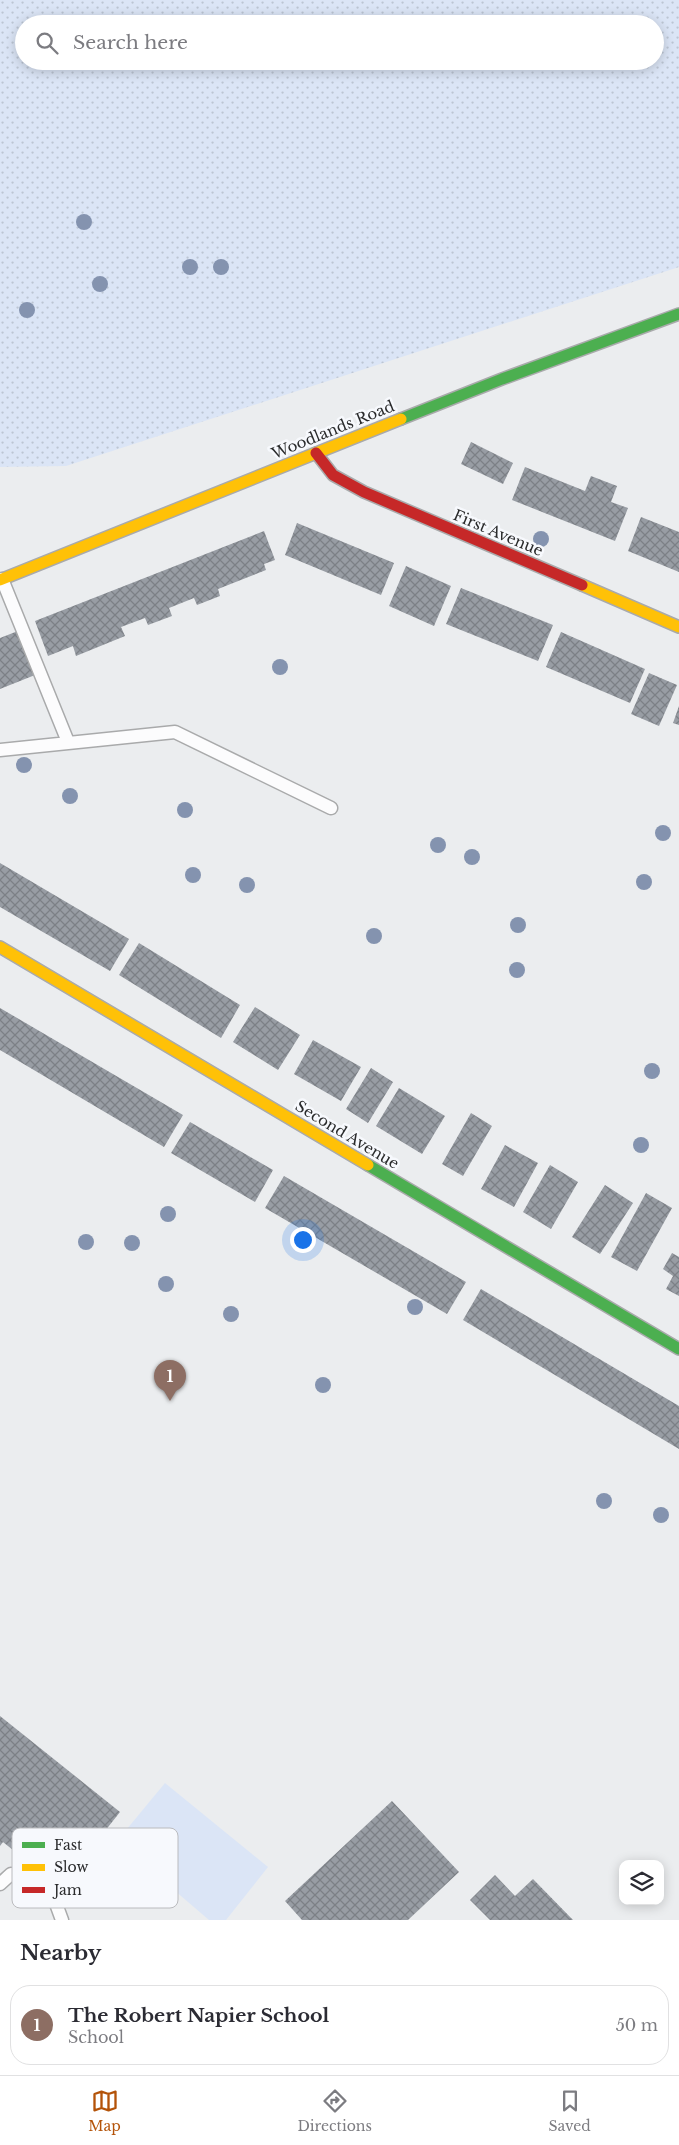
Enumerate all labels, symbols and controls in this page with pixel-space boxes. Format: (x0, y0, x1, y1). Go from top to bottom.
search box (15, 15, 664, 70)
icon: search (33, 29, 61, 57)
text: Search here (73, 31, 188, 54)
street label: Woodlands Road (268, 396, 397, 463)
street label: First Avenue (450, 505, 546, 560)
street label: Second Avenue (292, 1096, 402, 1173)
your location (290, 1227, 316, 1253)
pin: 1 (154, 1360, 186, 1401)
legend (12, 1828, 178, 1908)
text: Fast (54, 1836, 83, 1854)
text: Slow (54, 1858, 88, 1876)
map controls (619, 1860, 664, 1905)
button: layers (619, 1860, 664, 1905)
text: Jam (52, 1881, 82, 1899)
text: Nearby (20, 1940, 101, 1966)
text: The Robert Napier School (68, 2004, 329, 2027)
text: 1 (34, 2015, 40, 2035)
text: 50 m (616, 2015, 658, 2035)
text: School (68, 2027, 124, 2047)
tab: Map (88, 2087, 121, 2135)
tab: Directions (297, 2087, 372, 2135)
tab: Saved (548, 2087, 591, 2135)

